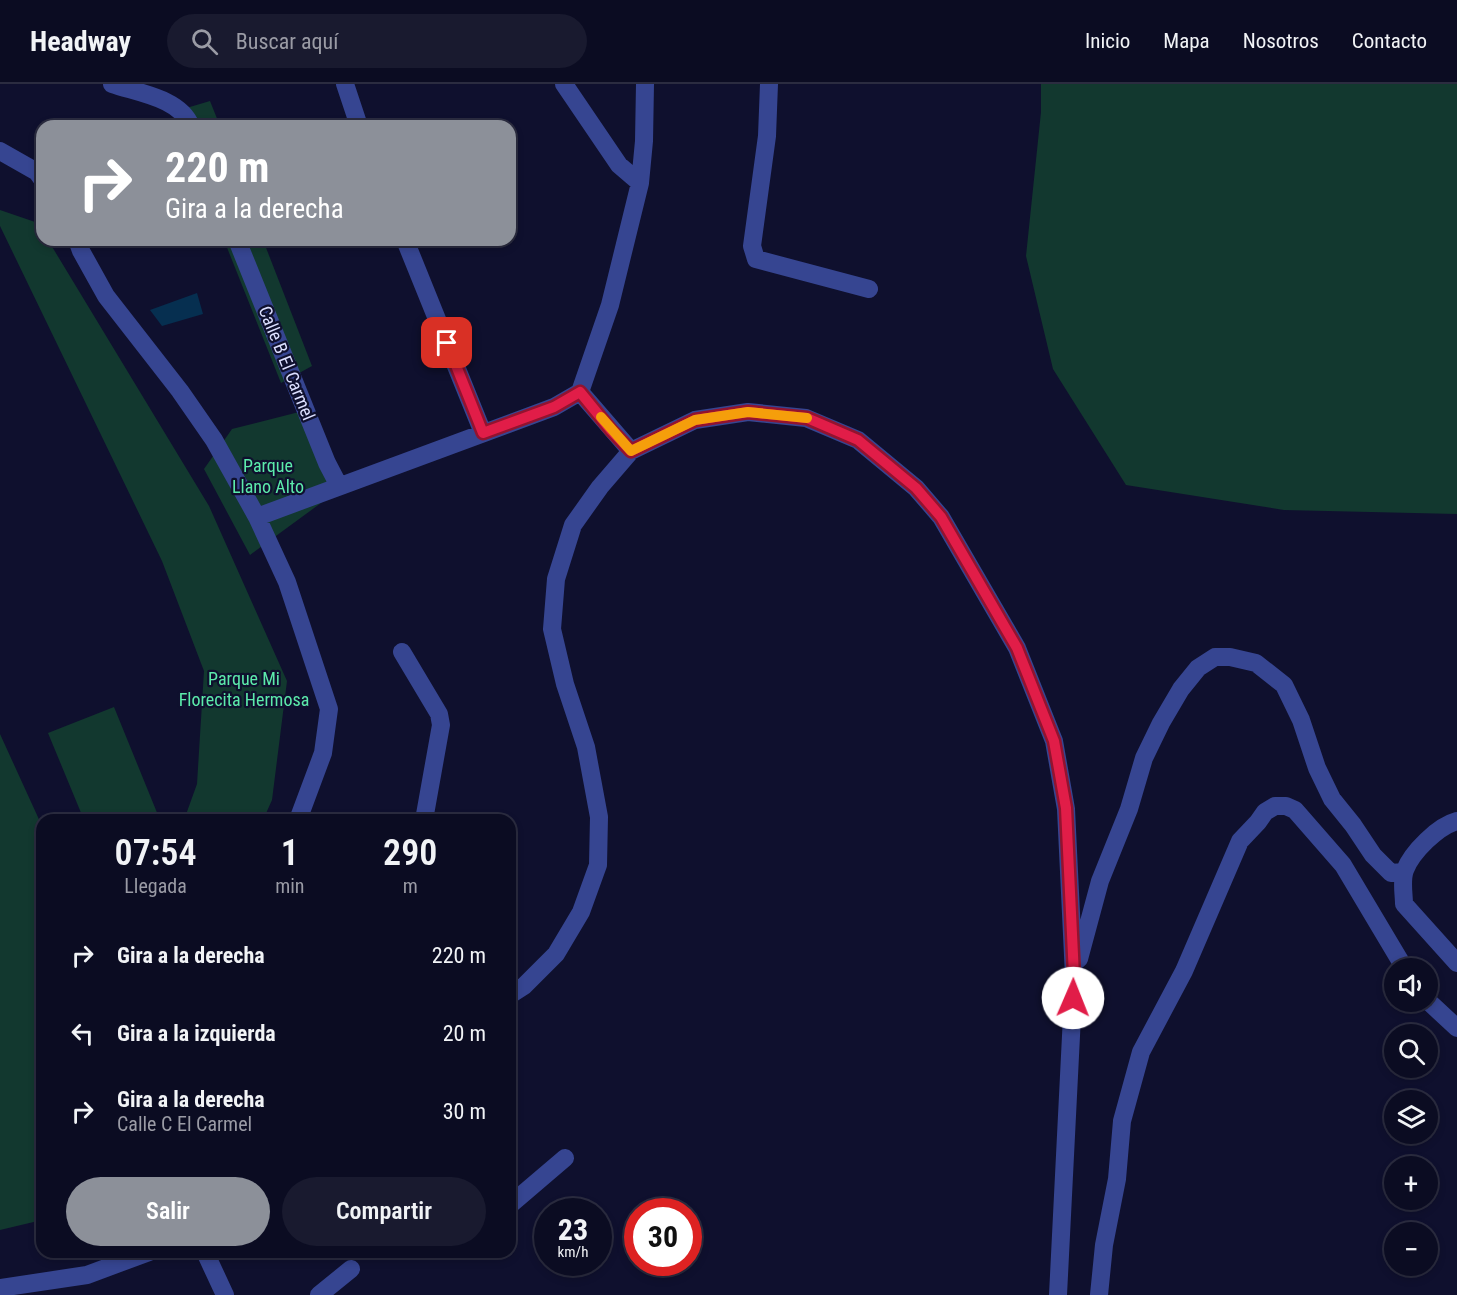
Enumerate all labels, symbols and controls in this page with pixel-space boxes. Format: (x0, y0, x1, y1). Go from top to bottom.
search box (167, 14, 587, 68)
text: Headway (30, 25, 131, 58)
icon: search (188, 25, 221, 58)
text: Buscar aquí (236, 29, 338, 54)
text: Inicio (1085, 29, 1130, 53)
text: Mapa (1163, 29, 1210, 53)
text: Nosotros (1243, 29, 1319, 53)
text: Contacto (1352, 29, 1427, 53)
text: 220 m (165, 143, 270, 192)
icon: right (66, 144, 144, 222)
text: Gira a la derecha (165, 193, 344, 225)
street label: Calle B El Carmel (255, 303, 319, 423)
pin (421, 317, 472, 368)
icon: arrive (430, 326, 463, 359)
park label: Parque Llano Alto (232, 455, 304, 497)
park label: Parque Mi Florecita Hermosa (179, 668, 309, 710)
text: 07:54 (115, 832, 197, 874)
text: 1 (281, 832, 299, 874)
text: 290 (383, 832, 437, 874)
text: Llegada (124, 874, 187, 898)
text: min (275, 874, 304, 898)
text: m (403, 874, 418, 898)
icon: right (66, 939, 99, 972)
text: Gira a la derecha (117, 943, 265, 968)
text: 220 m (432, 943, 486, 968)
map controls (1384, 958, 1438, 1276)
button: sound (1384, 958, 1438, 1012)
position arrow (1041, 966, 1105, 1030)
icon: left (66, 1017, 99, 1050)
text: Gira a la izquierda (117, 1021, 276, 1046)
text: 20 m (443, 1021, 486, 1046)
button: search (1384, 1024, 1438, 1078)
text: Gira a la derecha (117, 1087, 265, 1112)
button: layers (1384, 1090, 1438, 1144)
icon: right (66, 1095, 99, 1128)
text: 30 m (443, 1099, 486, 1124)
text: Calle C El Carmel (117, 1112, 252, 1136)
button: + (1384, 1156, 1438, 1210)
button: Salir (66, 1177, 270, 1246)
button: Compartir (282, 1177, 486, 1246)
speed limit sign: 30 (624, 1198, 702, 1276)
text: 23 (558, 1212, 588, 1247)
button: − (1384, 1222, 1438, 1276)
text: km/h (558, 1243, 588, 1261)

